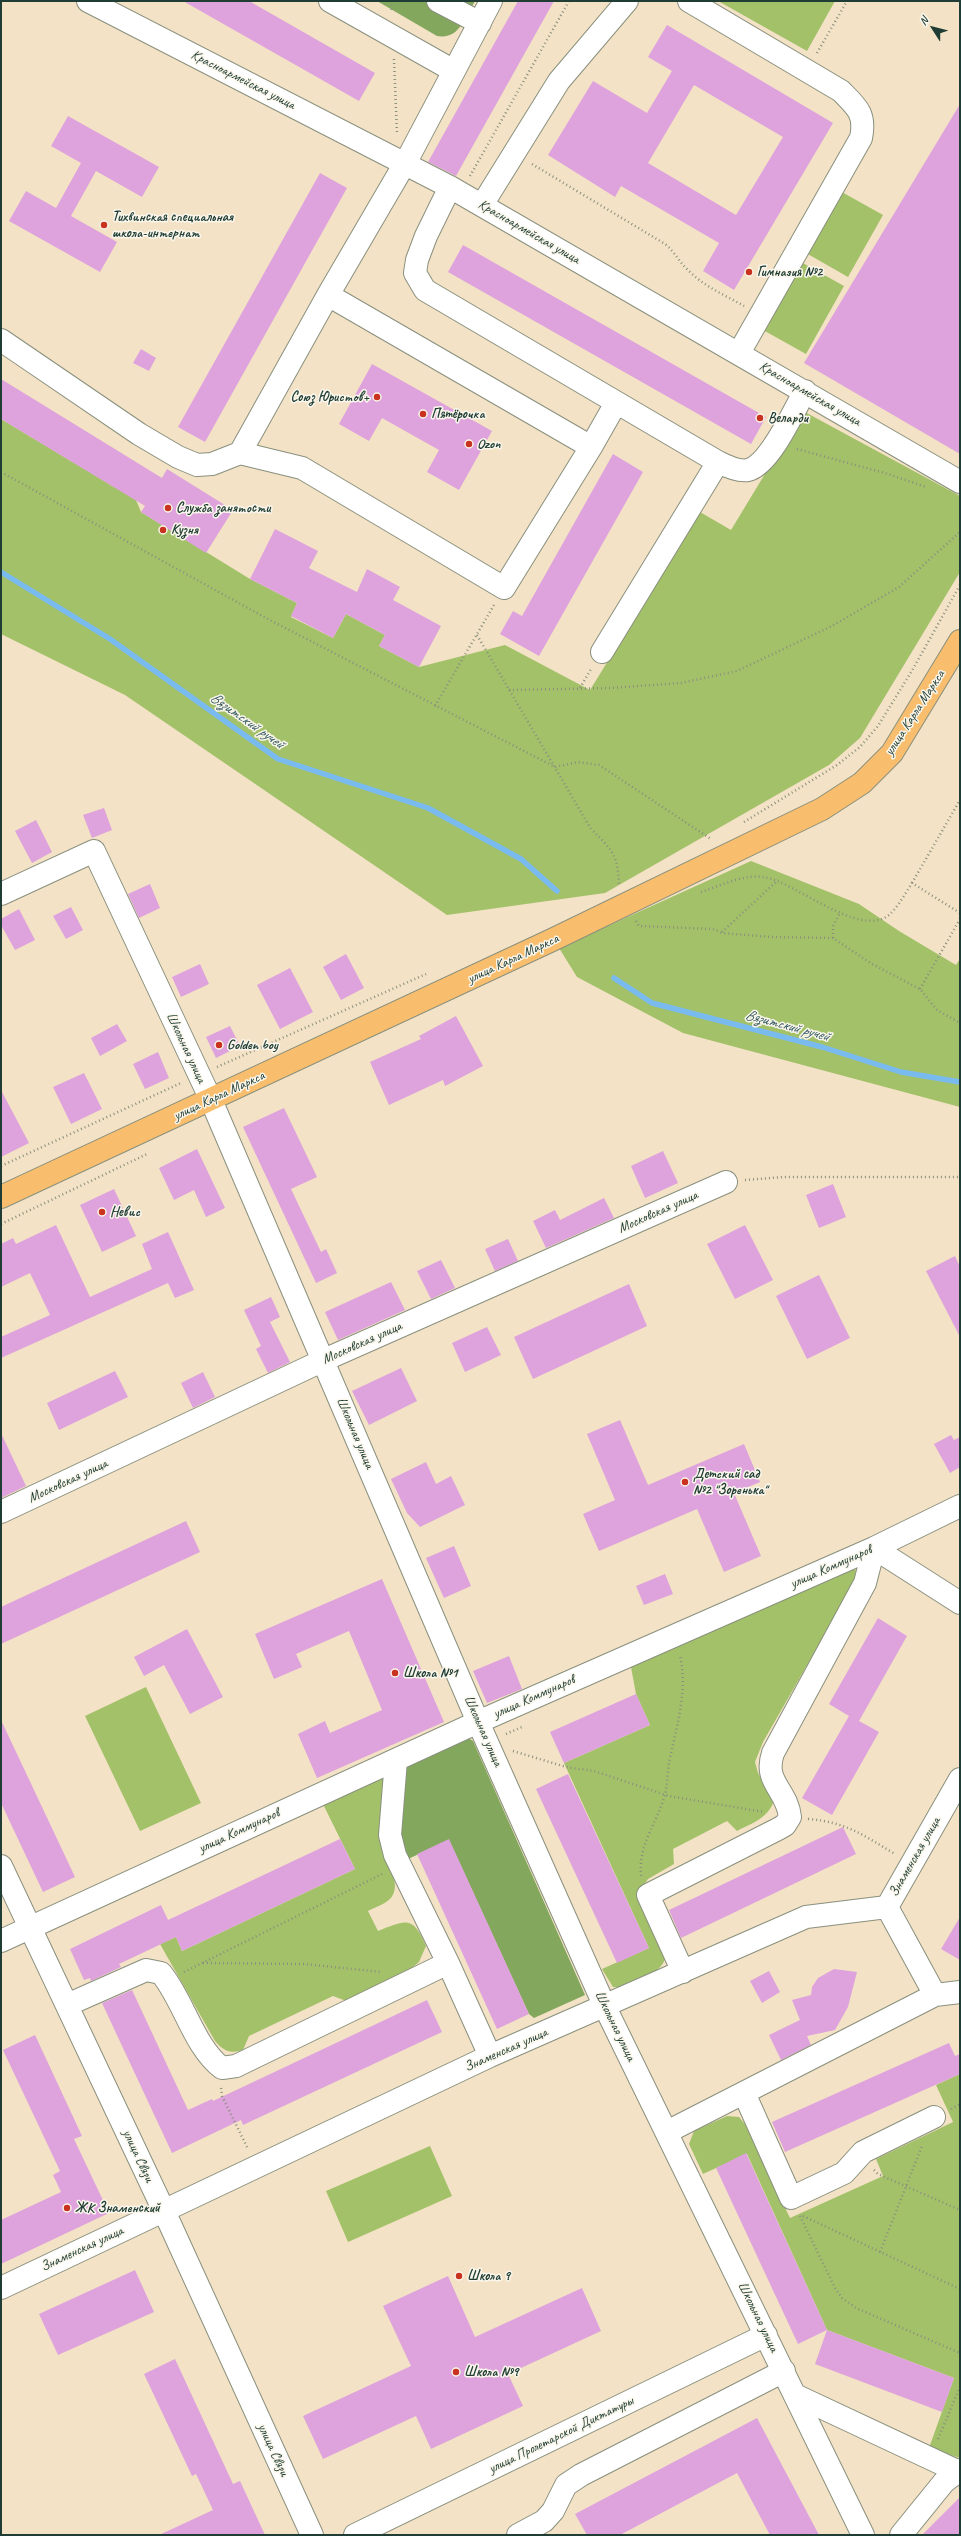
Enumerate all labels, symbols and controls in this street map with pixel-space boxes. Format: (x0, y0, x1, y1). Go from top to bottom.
north arrow (913, 8, 953, 48)
text: N (916, 14, 931, 28)
street label: Красноармейская улица (188, 47, 298, 113)
street label: Красноармейская улица (475, 196, 583, 268)
place label: Тихвинская специальная школа-интернат (112, 209, 233, 242)
marker: Тихвинская специальная школа-интернат (99, 220, 109, 230)
place label: Гимназия №2 (757, 264, 822, 280)
marker: Гимназия №2 (744, 267, 754, 277)
street label: Красноармейская улица (756, 358, 864, 430)
place label: Союз Юристов+ (291, 389, 369, 405)
marker: Союз Юристов+ (372, 392, 382, 402)
place label: Пятёрочка (431, 406, 485, 422)
marker: Пятёрочка (418, 409, 428, 419)
place label: Веларди (768, 410, 808, 426)
marker: Веларди (755, 413, 765, 423)
place label: Ozon (477, 436, 500, 452)
marker: Ozon (464, 439, 474, 449)
place label: Служба занятости (176, 500, 270, 516)
marker: Служба занятости (163, 503, 173, 513)
place label: Кузня (171, 522, 198, 538)
marker: Кузня (158, 525, 168, 535)
street label: улица Карла Маркса (881, 667, 949, 759)
water label: Вязитский ручей (207, 689, 287, 753)
street label: улица Карла Маркса (465, 931, 561, 987)
water label: Вязитский ручей (743, 1006, 831, 1046)
street label: Школьная улица (162, 1010, 210, 1086)
place label: Golden boy (227, 1037, 278, 1053)
marker: Golden boy (214, 1040, 224, 1050)
street label: улица Карла Маркса (171, 1068, 267, 1124)
street label: Московская улица (616, 1187, 700, 1237)
place label: Невис (110, 1204, 140, 1220)
marker: Невис (97, 1207, 107, 1217)
street label: Московская улица (320, 1318, 404, 1368)
street label: Школьная улица (332, 1395, 378, 1471)
street label: Московская улица (26, 1455, 110, 1507)
place label: Детский сад №2 "Зоренька" (693, 1466, 767, 1498)
marker: Детский сад №2 "Зоренька" (680, 1477, 690, 1487)
street label: улица Коммунаров (788, 1542, 874, 1592)
place label: Школа №1 (403, 1665, 458, 1681)
marker: Школа №1 (390, 1668, 400, 1678)
street label: улица Коммунаров (491, 1672, 577, 1722)
street label: Школьная улица (460, 1693, 506, 1769)
street label: улица Коммунаров (196, 1805, 282, 1857)
street label: Знаменская улица (885, 1814, 945, 1900)
street label: Школьная улица (591, 1988, 639, 2064)
street label: Знаменская улица (462, 2024, 550, 2076)
street label: улица Связи (119, 2127, 157, 2185)
place label: ЖК Знаменский (75, 2200, 160, 2216)
marker: ЖК Знаменский (62, 2203, 72, 2213)
street label: Знаменская улица (38, 2223, 126, 2275)
place label: Школа 9 (467, 2268, 510, 2284)
marker: Школа 9 (454, 2271, 464, 2281)
street label: Школьная улица (734, 2279, 782, 2355)
place label: Школа №9 (464, 2364, 518, 2380)
marker: Школа №9 (451, 2367, 461, 2377)
street label: улица Пролетарской Диктатуры (486, 2393, 636, 2477)
street label: улица Связи (254, 2421, 292, 2479)

